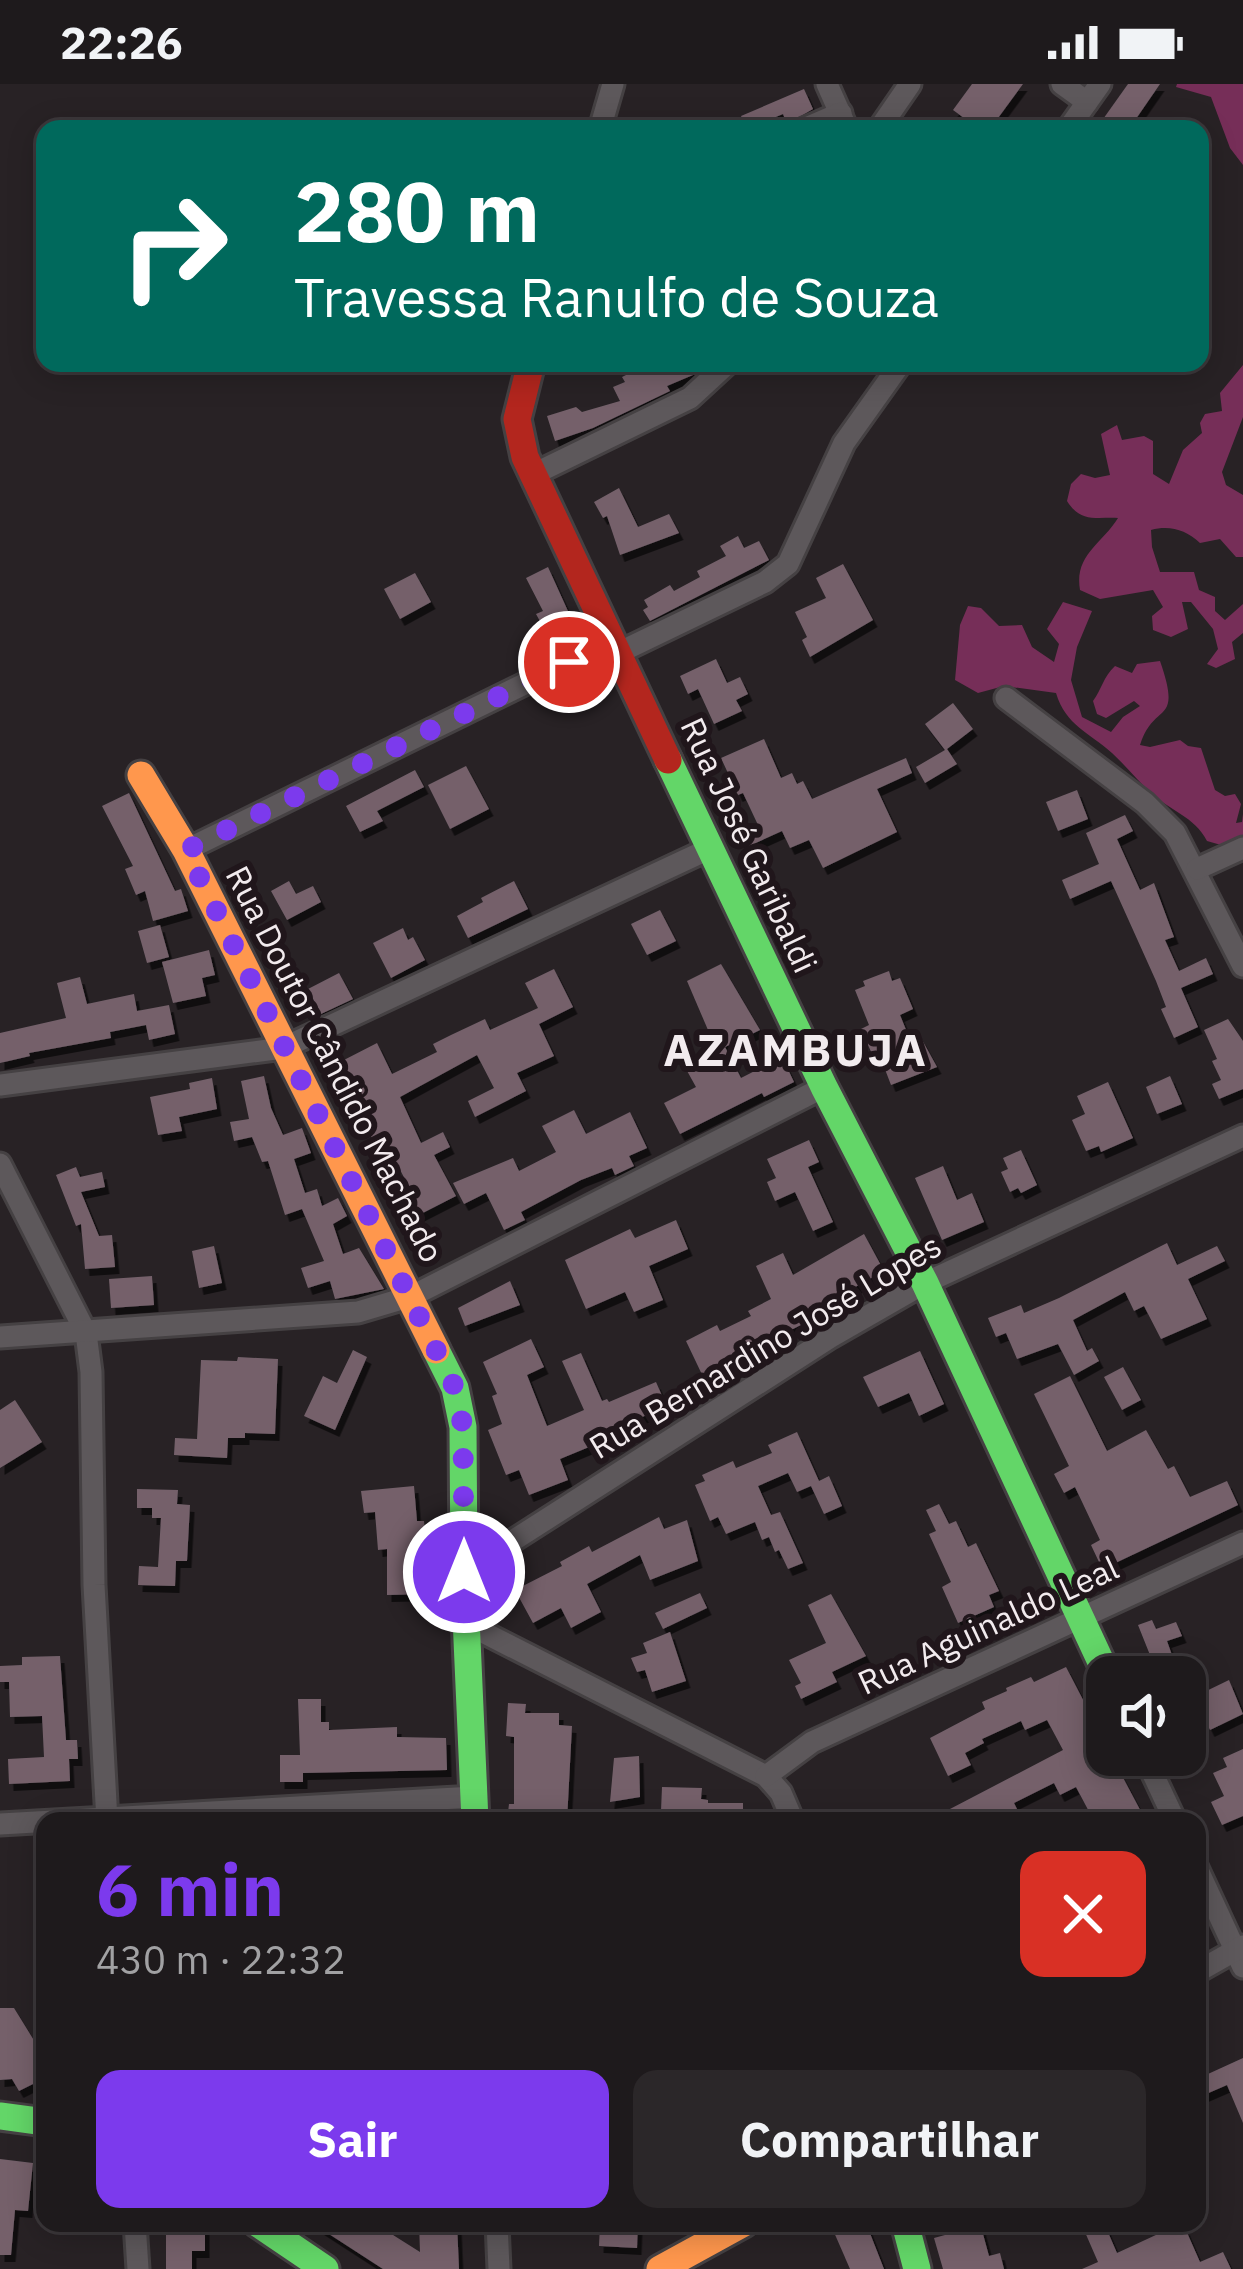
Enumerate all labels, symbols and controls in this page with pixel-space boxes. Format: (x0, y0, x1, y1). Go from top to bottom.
text: 22:26 (60, 13, 183, 71)
text: 280 m (294, 156, 540, 265)
icon: right (96, 168, 252, 324)
text: Travessa Ranulfo de Souza (294, 262, 939, 332)
pin (518, 611, 620, 713)
icon: arrive (536, 629, 602, 695)
street label: Rua José Garibaldi (672, 710, 827, 979)
street label: Rua Doutor Cândido Machado (217, 858, 454, 1269)
district label: AZAMBUJA (663, 1020, 929, 1078)
street label: Rua Bernardino José Lopes (581, 1223, 949, 1468)
position arrow (401, 1509, 527, 1635)
street label: Rua Aguinaldo Leal (851, 1545, 1125, 1704)
map controls (1086, 1656, 1206, 1776)
button: sound (1086, 1656, 1206, 1776)
text: 6 min (96, 1842, 284, 1936)
button: close (1020, 1851, 1146, 1977)
text: 430 m · 22:32 (96, 1934, 346, 1985)
button: Sair (96, 2070, 609, 2208)
button: Compartilhar (633, 2070, 1146, 2208)

